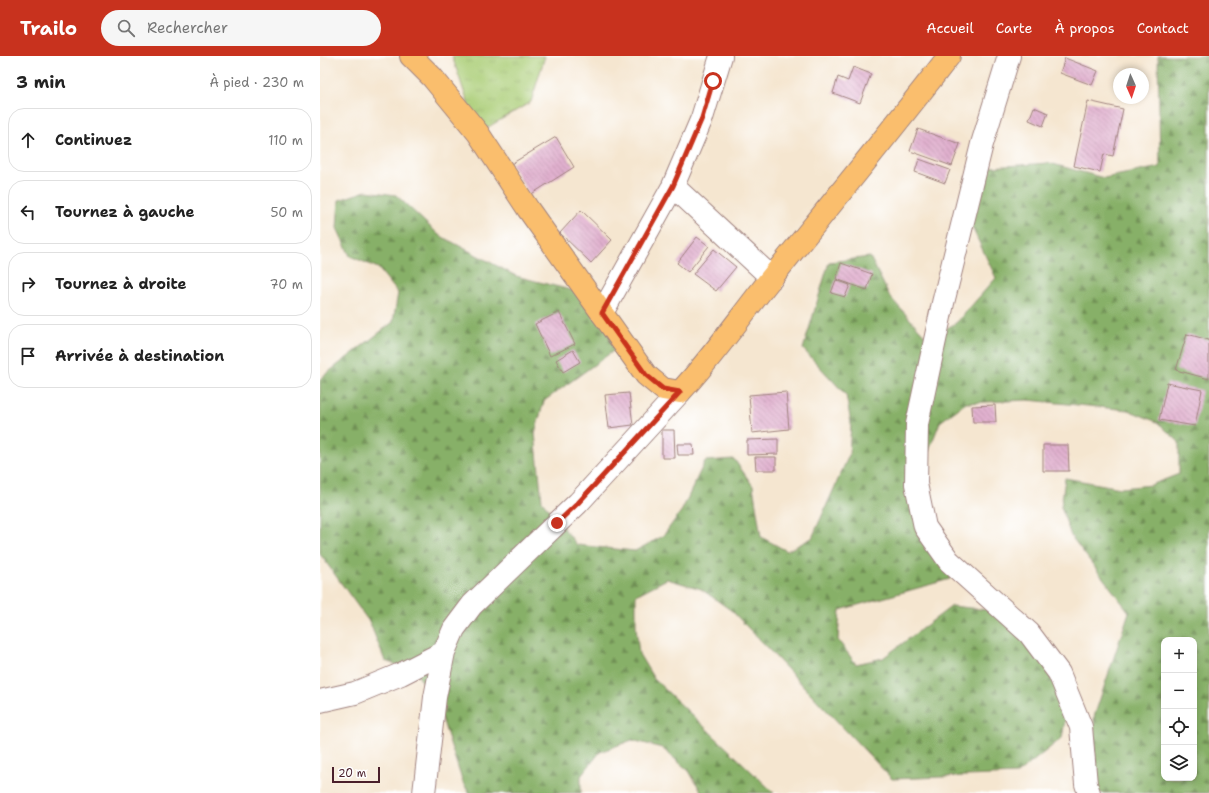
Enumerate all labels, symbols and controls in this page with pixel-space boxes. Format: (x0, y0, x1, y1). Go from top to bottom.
search box (101, 10, 381, 46)
text: Trailo (20, 16, 77, 41)
icon: search (115, 17, 137, 39)
text: Rechercher (147, 18, 228, 38)
text: Accueil (926, 19, 974, 37)
text: Carte (996, 19, 1032, 37)
text: À propos (1054, 19, 1115, 37)
text: Contact (1137, 19, 1189, 37)
north arrow (1113, 68, 1149, 104)
text: 3 min (16, 71, 66, 93)
route start (704, 72, 722, 90)
text: À pied · 230 m (209, 74, 304, 91)
icon: ahead (17, 129, 39, 151)
text: Continuez (55, 130, 132, 150)
text: 110 m (268, 132, 303, 149)
icon: left (17, 201, 39, 223)
text: Tournez à gauche (55, 202, 195, 222)
text: 50 m (270, 204, 303, 221)
icon: right (17, 273, 39, 295)
text: Tournez à droite (55, 274, 187, 294)
text: 70 m (269, 276, 303, 293)
icon: arrive (17, 345, 39, 367)
text: Arrivée à destination (55, 346, 224, 366)
route end (548, 514, 566, 532)
map controls (1161, 637, 1197, 781)
button: + (1161, 637, 1197, 673)
button: − (1161, 673, 1197, 709)
button: locate (1161, 709, 1197, 745)
button: layers (1161, 745, 1197, 781)
scale bar (332, 765, 380, 784)
text: 20 m (338, 766, 366, 781)

